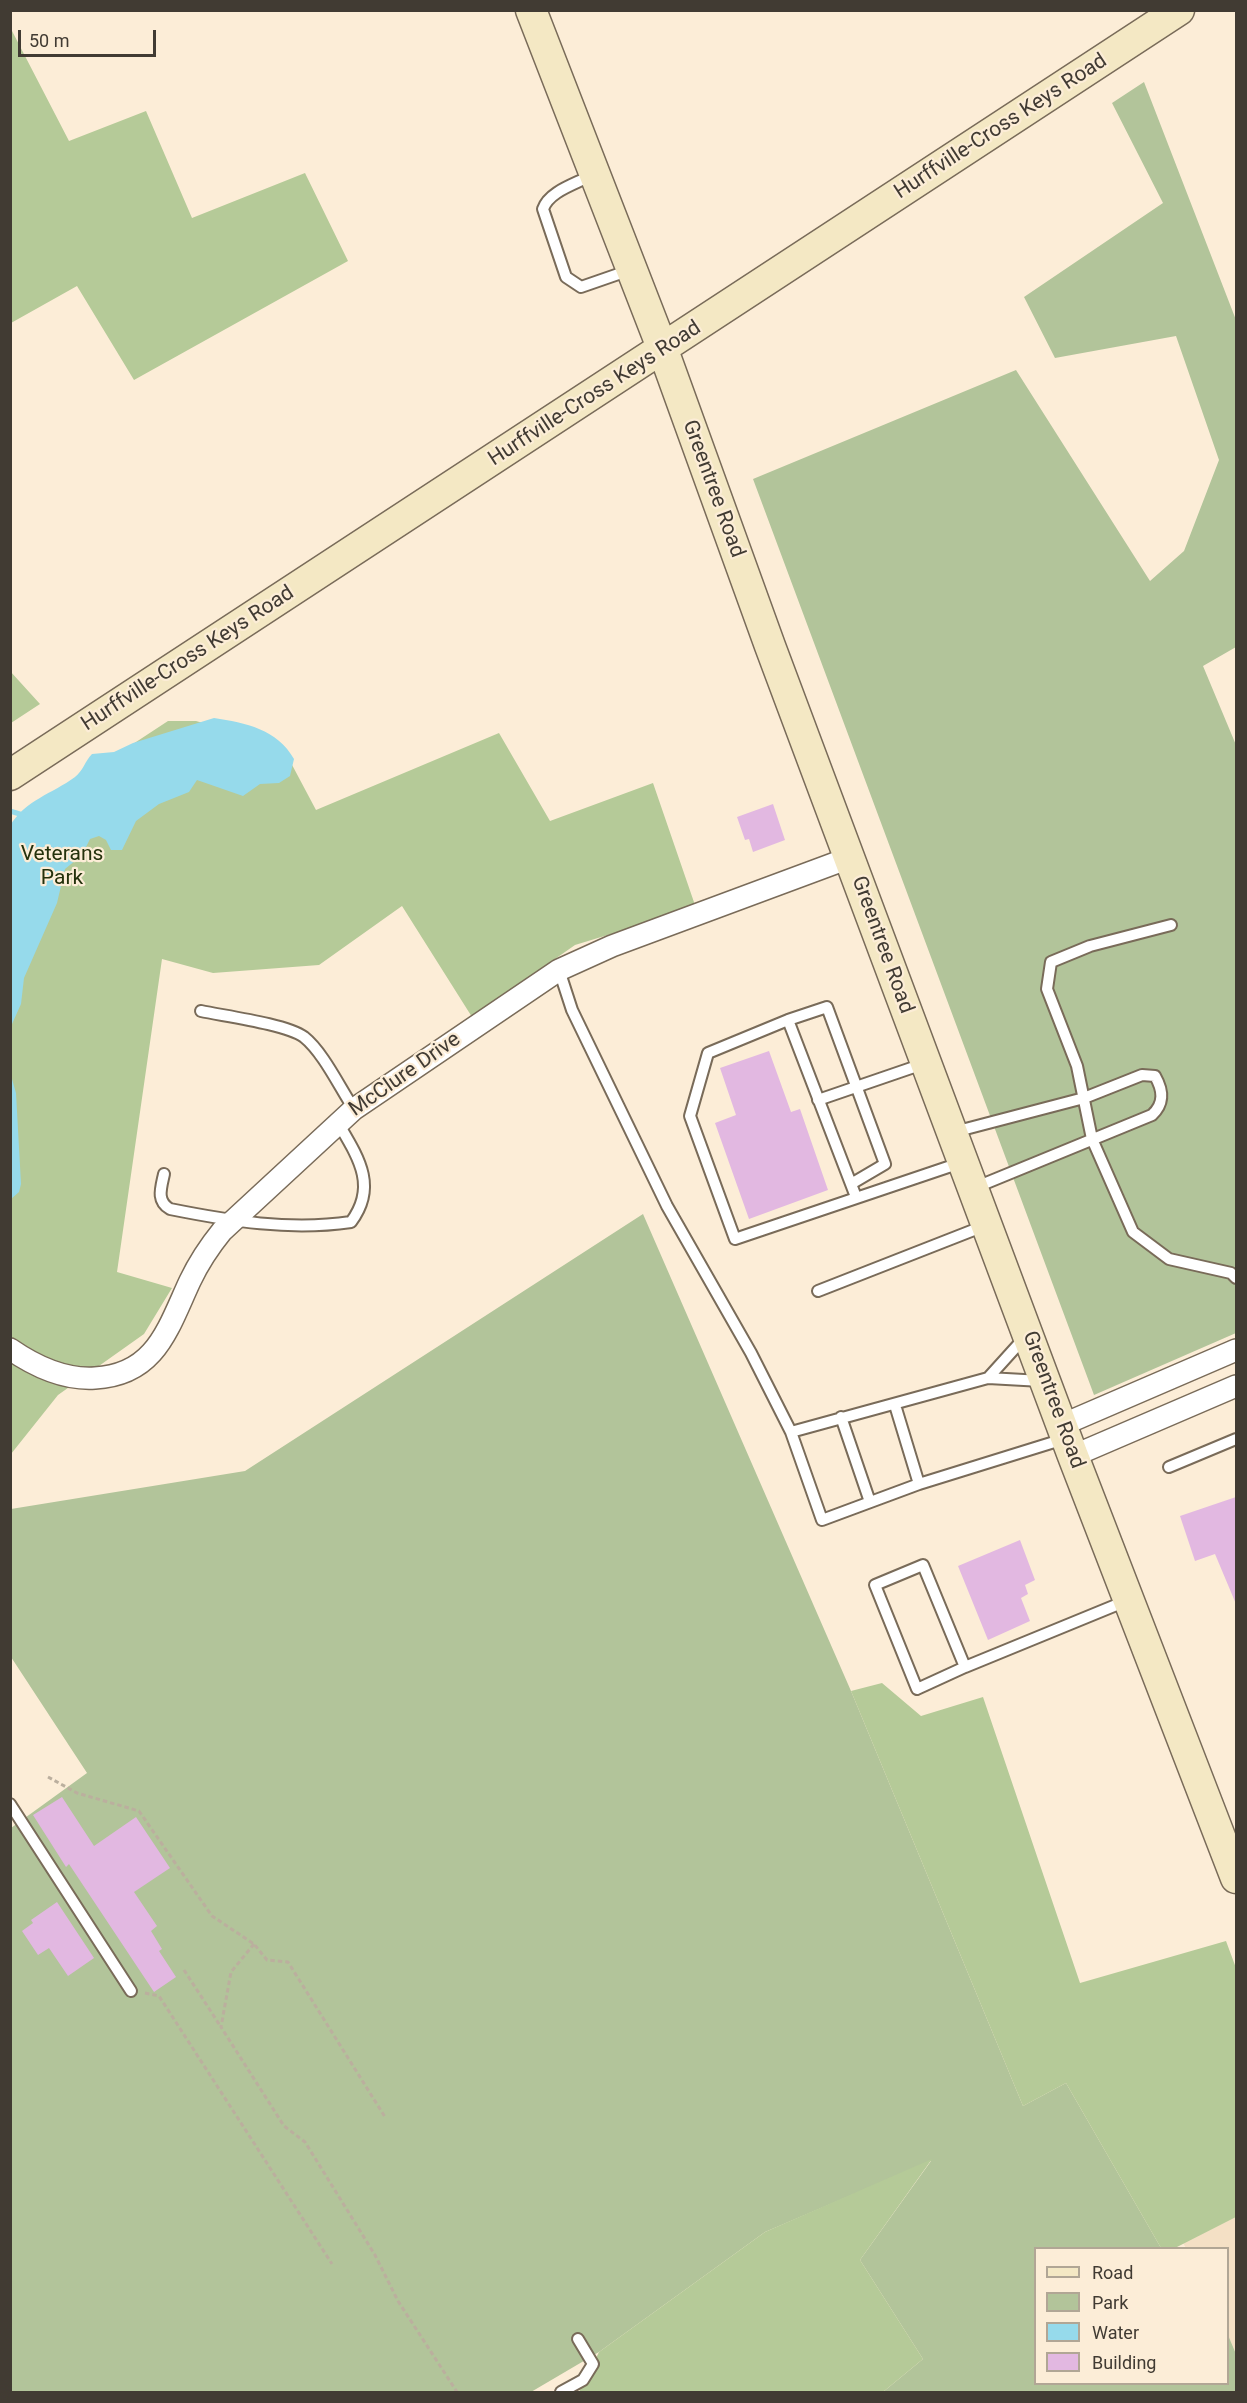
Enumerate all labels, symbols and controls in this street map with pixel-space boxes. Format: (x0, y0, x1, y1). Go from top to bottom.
scale bar (21, 18, 159, 56)
text: 50 m (29, 30, 69, 51)
street label: Hurffville-Cross Keys Road (890, 49, 1112, 205)
street label: Hurffville-Cross Keys Road (484, 316, 706, 472)
street label: Greentree Road (676, 417, 750, 561)
street label: Hurffville-Cross Keys Road (77, 581, 299, 737)
park label: Veterans Park (21, 842, 103, 892)
street label: Greentree Road (845, 873, 919, 1017)
street label: McClure Drive (344, 1027, 466, 1123)
street label: Greentree Road (1016, 1328, 1090, 1472)
legend (1034, 2247, 1229, 2385)
text: Road (1092, 2262, 1133, 2283)
text: Park (1092, 2292, 1128, 2313)
text: Water (1092, 2322, 1139, 2343)
text: Building (1092, 2352, 1156, 2373)

